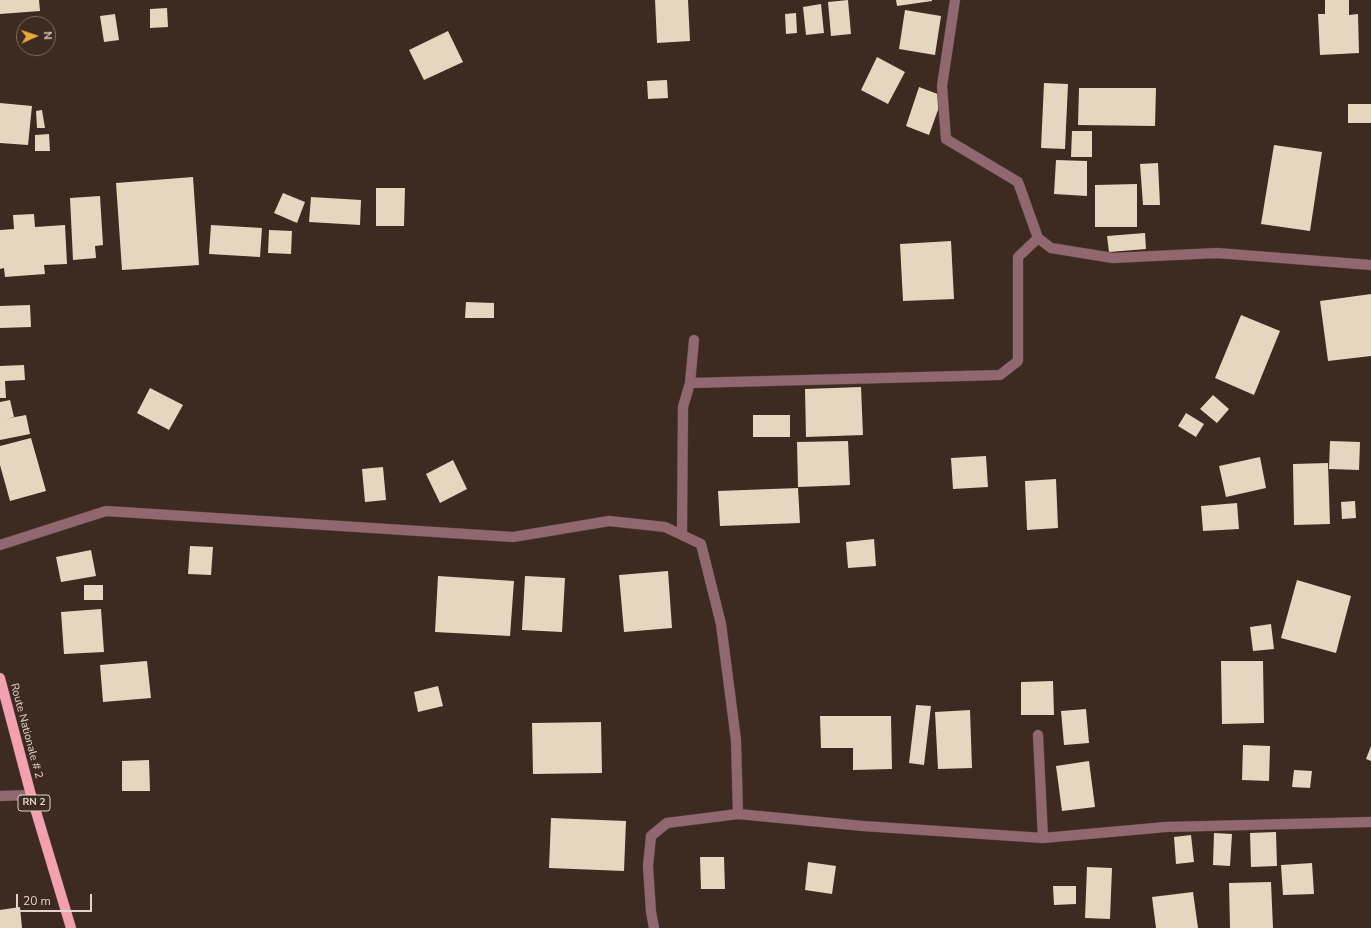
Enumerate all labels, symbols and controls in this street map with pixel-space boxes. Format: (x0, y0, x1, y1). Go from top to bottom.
north arrow (16, 16, 56, 56)
text: N (40, 31, 55, 40)
street label: Route Nationale # 2 (7, 682, 45, 780)
road number: RN 2 (18, 795, 50, 811)
scale bar (18, 886, 94, 912)
text: 20 m (23, 893, 51, 909)

